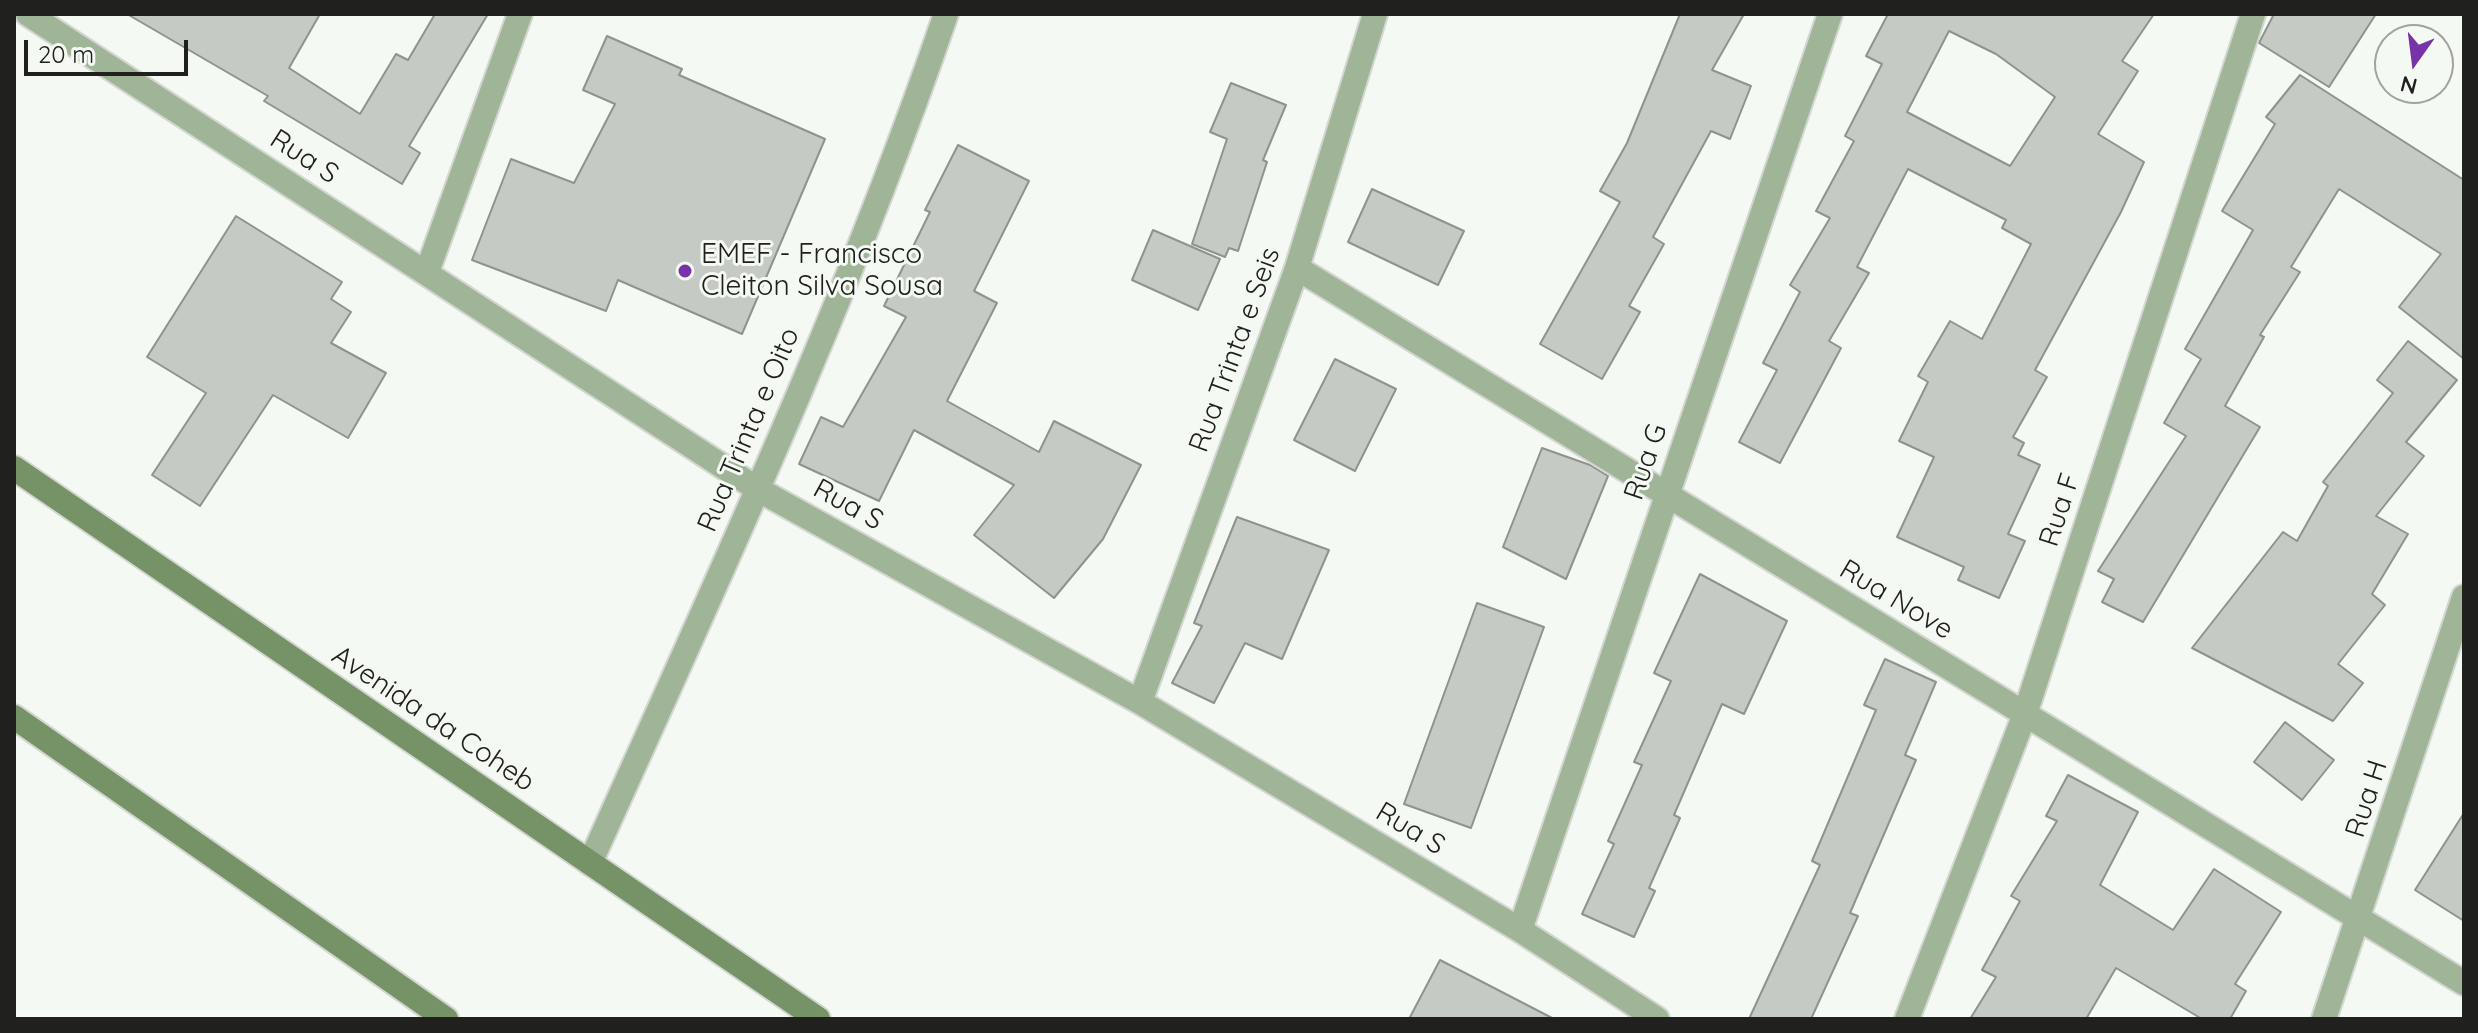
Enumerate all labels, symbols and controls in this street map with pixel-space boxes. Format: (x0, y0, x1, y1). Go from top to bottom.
scale bar (28, 24, 192, 74)
north arrow (2374, 24, 2454, 104)
text: 20 m (38, 39, 94, 69)
text: N (2397, 70, 2420, 101)
street label: Rua S (264, 123, 344, 191)
place label: EMEF - Francisco Cleiton Silva Sousa (701, 238, 943, 304)
street label: Rua Trinta e Seis (1182, 243, 1288, 457)
marker: EMEF - Francisco Cleiton Silva Sousa (676, 262, 694, 280)
street label: Rua Trinta e Oito (691, 323, 807, 537)
street label: Rua G (1617, 419, 1675, 505)
street label: Rua F (2032, 469, 2088, 551)
street label: Rua S (807, 472, 889, 538)
street label: Rua Nove (1833, 553, 1959, 647)
street label: Avenida da Coheb (325, 639, 541, 799)
street label: Rua H (2339, 756, 2395, 842)
street label: Rua S (1369, 795, 1451, 863)

